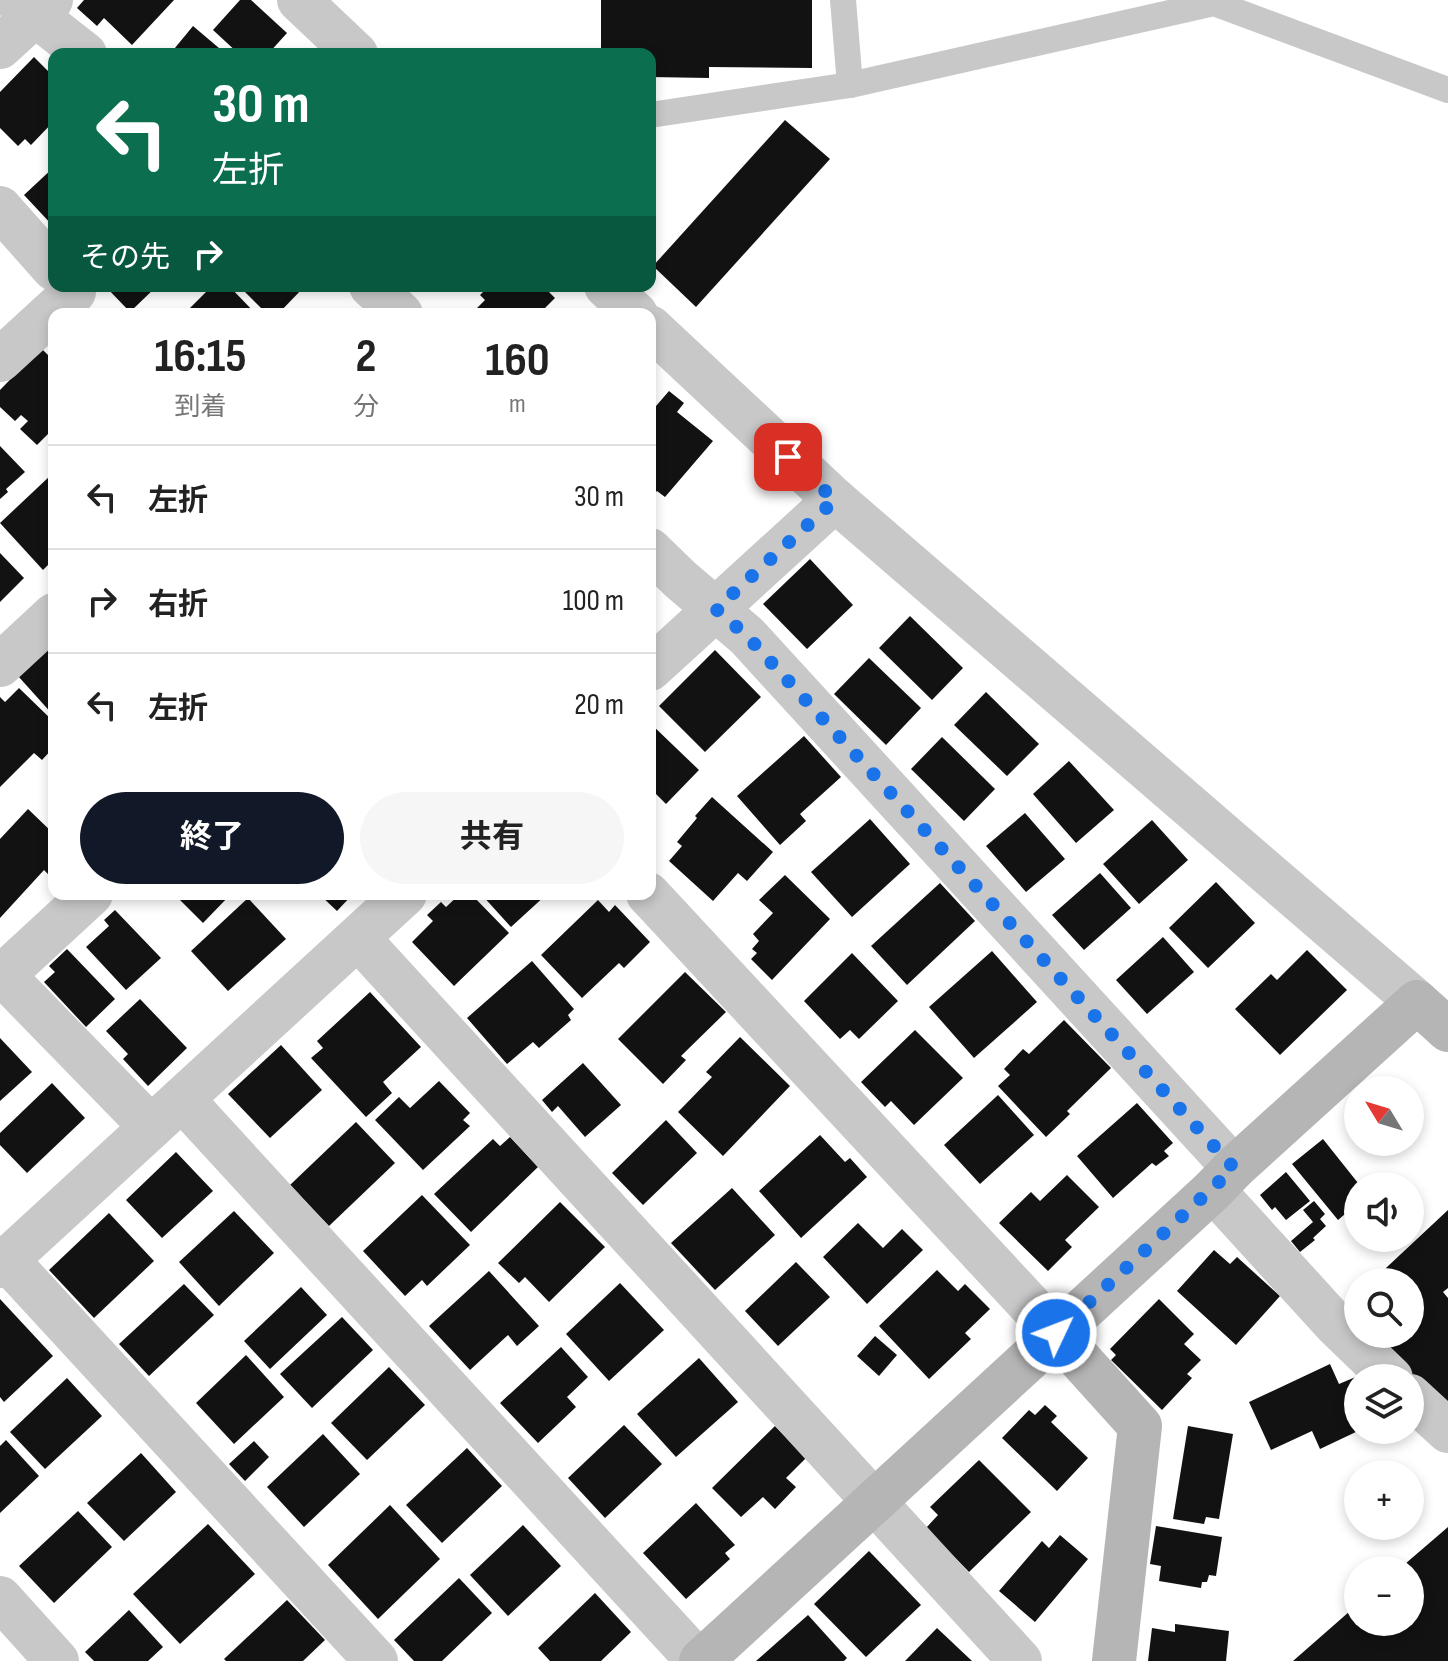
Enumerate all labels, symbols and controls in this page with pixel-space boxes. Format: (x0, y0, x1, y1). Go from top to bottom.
text: 30 m (212, 72, 310, 139)
icon: left (80, 80, 184, 184)
text: 左折 (212, 150, 284, 193)
icon: right (186, 232, 230, 276)
text: その先 (80, 240, 170, 276)
text: 16:15 (154, 328, 247, 385)
text: 2 (355, 328, 376, 385)
text: 160 (485, 332, 550, 389)
text: m (509, 389, 526, 420)
text: 到着 (174, 392, 226, 423)
text: 分 (353, 392, 379, 423)
pin (754, 423, 822, 491)
icon: arrive (766, 435, 810, 479)
icon: left (80, 475, 124, 519)
text: 30 m (574, 479, 624, 515)
text: 左折 (148, 483, 208, 519)
icon: right (80, 579, 124, 623)
text: 100 m (563, 583, 624, 619)
text: 右折 (148, 587, 208, 623)
icon: left (80, 683, 124, 727)
text: 20 m (574, 687, 624, 723)
text: 左折 (148, 691, 208, 727)
button: 終了 (80, 792, 344, 884)
button: 共有 (360, 792, 624, 884)
north arrow (1344, 1076, 1424, 1156)
map controls (1344, 1076, 1424, 1636)
button: sound (1344, 1172, 1424, 1252)
button: search (1344, 1268, 1424, 1348)
position arrow (1014, 1291, 1098, 1375)
button: layers (1344, 1364, 1424, 1444)
button: + (1344, 1460, 1424, 1540)
button: − (1344, 1556, 1424, 1636)

